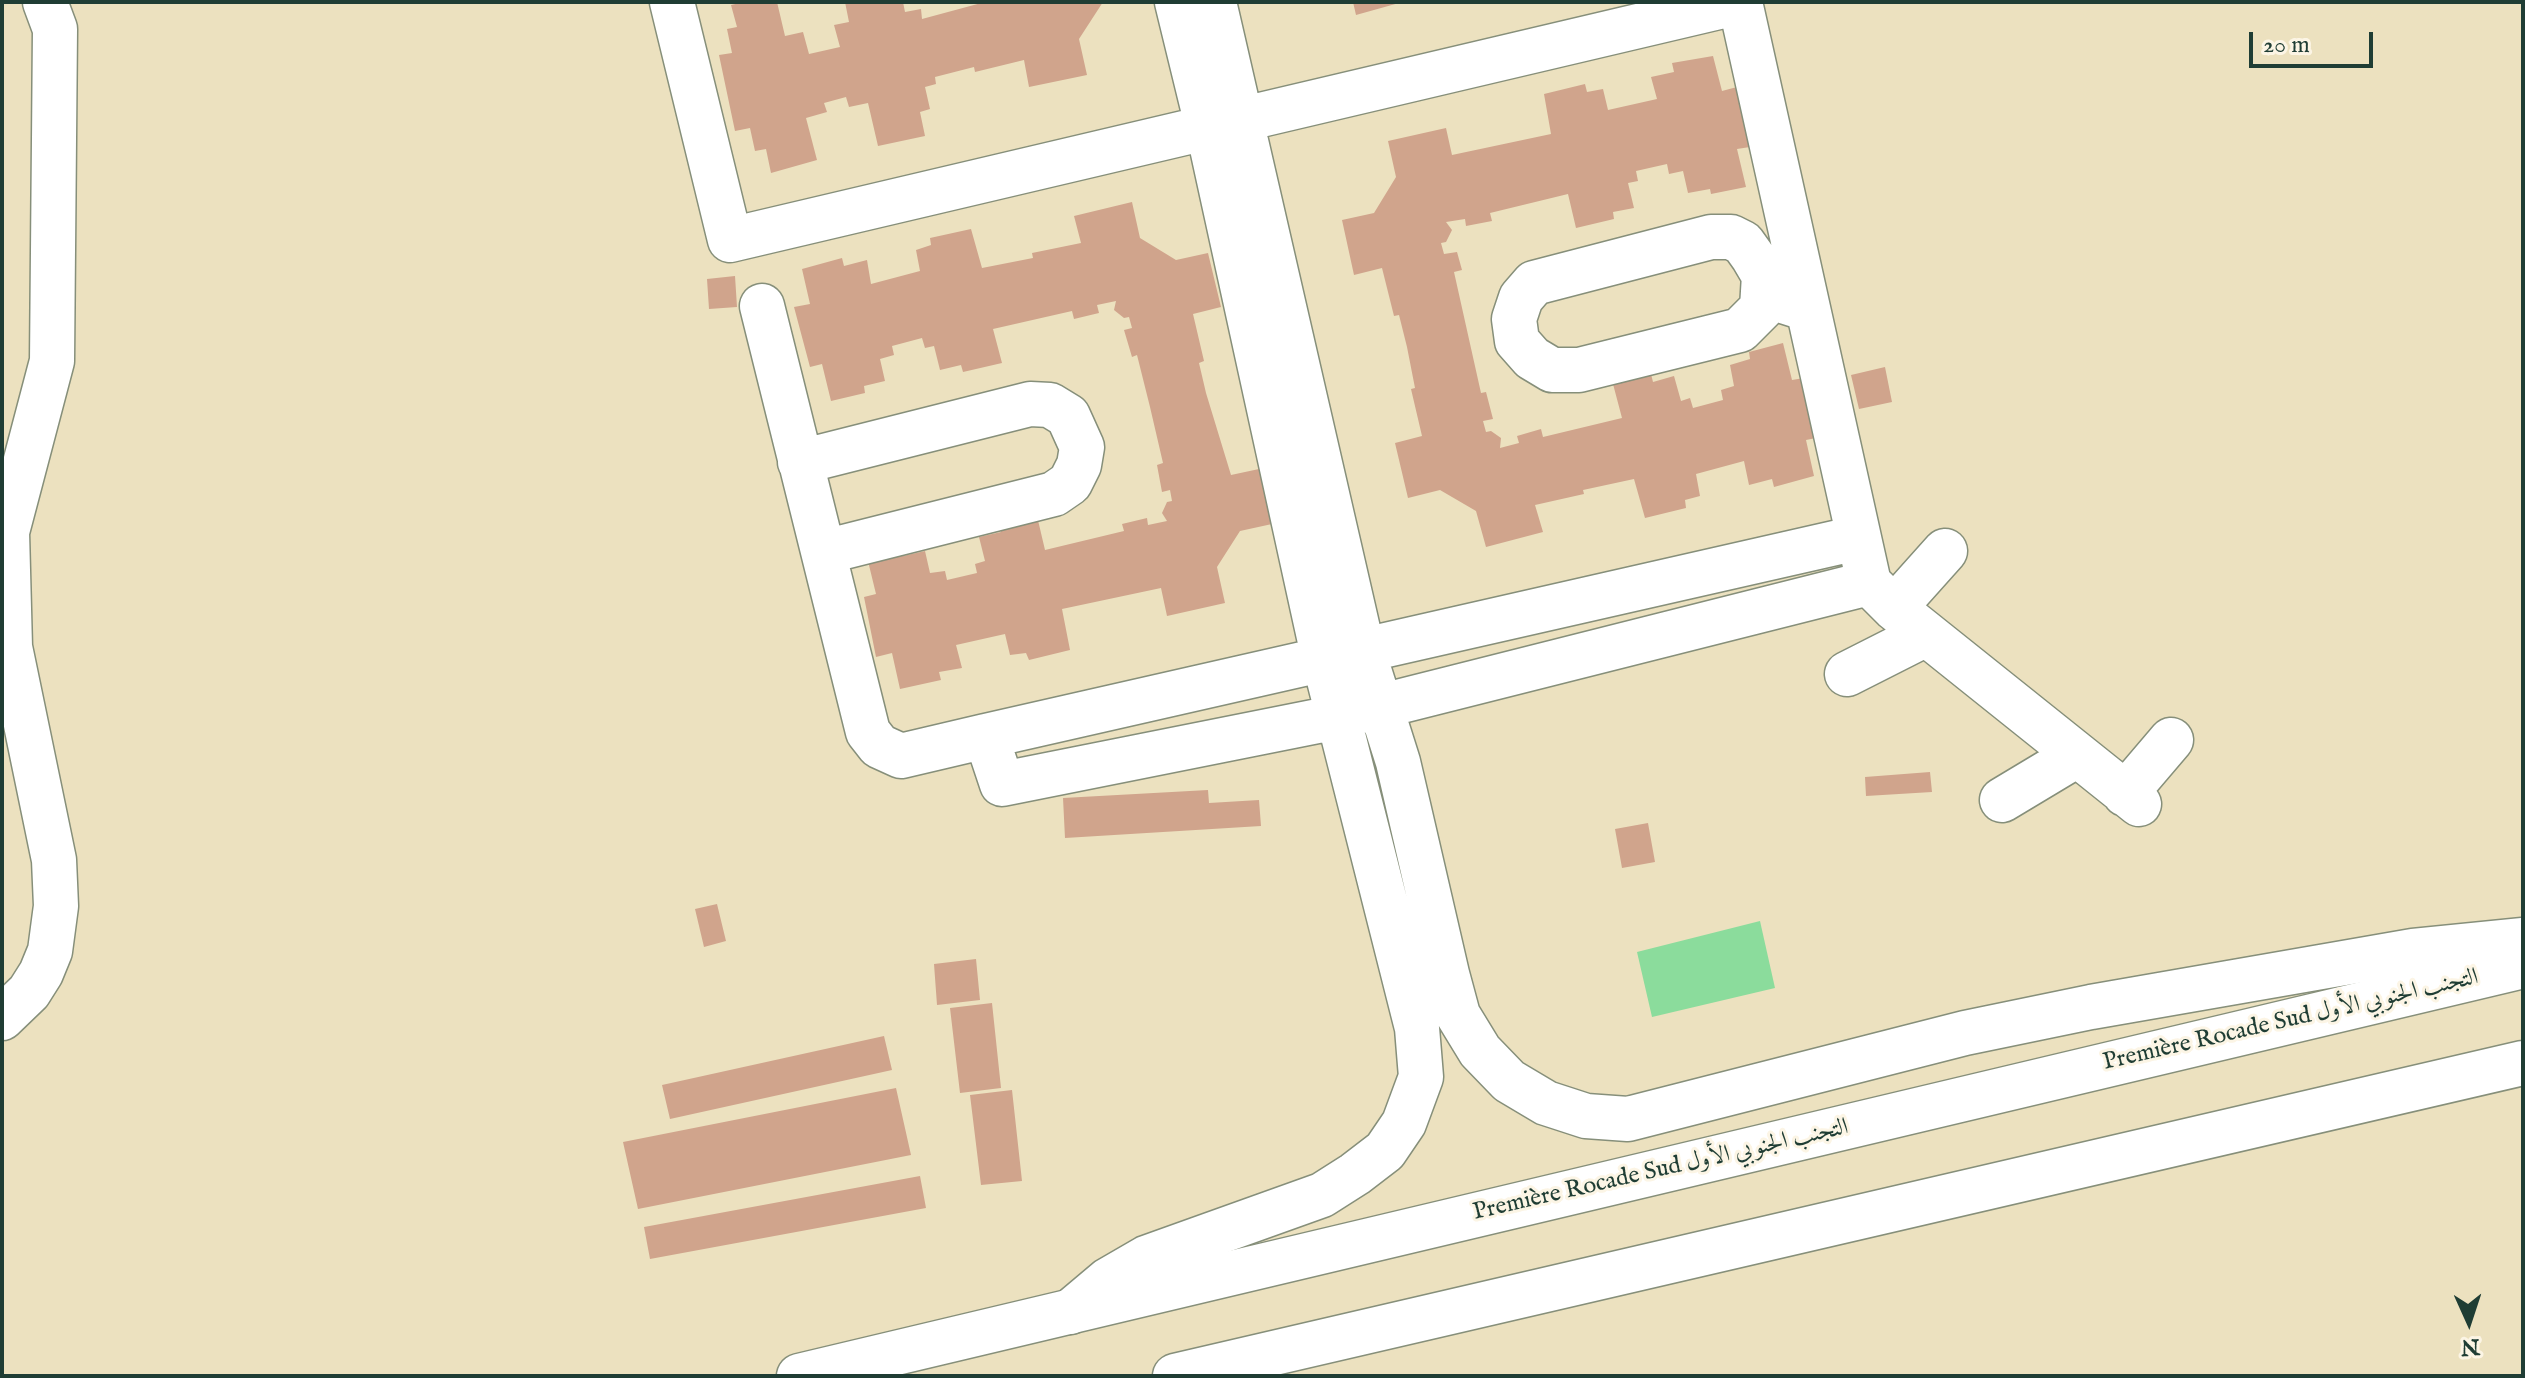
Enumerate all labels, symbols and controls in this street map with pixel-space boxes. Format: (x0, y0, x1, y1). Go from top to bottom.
scale bar (2253, 16, 2377, 66)
text: 20 m (2263, 30, 2310, 61)
street label: Première Rocade Sud التجنب الجنوبي الأول (2100, 964, 2482, 1078)
street label: Première Rocade Sud التجنب الجنوبي الأول (1470, 1114, 1852, 1228)
north arrow (2429, 1282, 2509, 1362)
text: N (2460, 1331, 2481, 1360)

